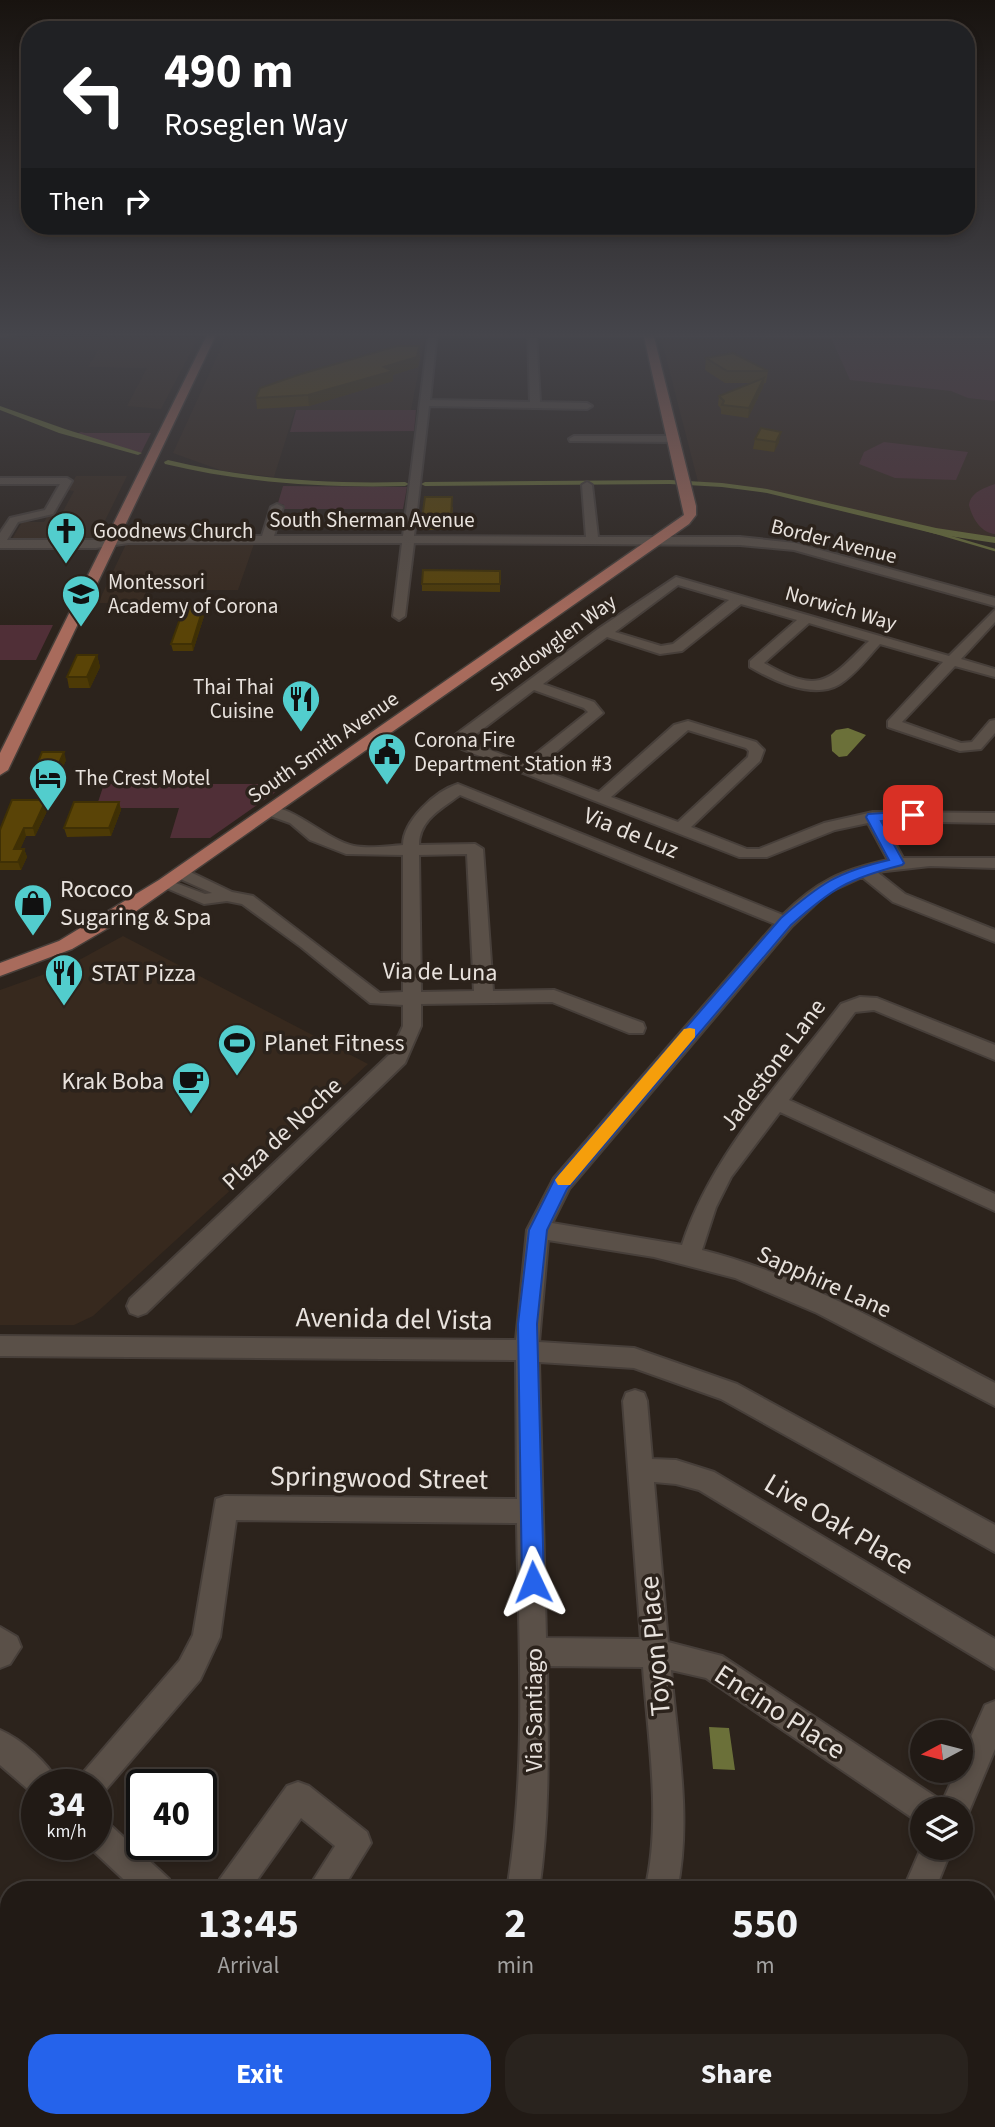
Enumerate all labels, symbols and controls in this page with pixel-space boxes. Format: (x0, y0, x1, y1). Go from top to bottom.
text: 490 m (164, 37, 293, 107)
icon: left (49, 49, 140, 140)
text: Roseglen Way (164, 102, 348, 148)
icon: right (118, 182, 156, 220)
text: Then (49, 183, 104, 220)
street label: South Sherman Avenue (269, 505, 475, 535)
church icon: Goodnews Church (45, 510, 87, 565)
street label: Border Avenue (768, 511, 900, 571)
place label: Goodnews Church (93, 516, 253, 546)
place label: Montessori Academy of Corona (108, 567, 278, 621)
school or university icon: Montessori Academy of Corona (60, 573, 102, 628)
street label: Norwich Way (782, 578, 900, 638)
street label: Shadowglen Way (484, 587, 623, 699)
place label: Thai Thai Cuisine (193, 672, 274, 726)
restaurant icon: Thai Thai Cuisine (280, 678, 322, 733)
street label: South Smith Avenue (241, 684, 405, 810)
place label: Corona Fire Department Station #3 (414, 725, 612, 779)
public building icon: Corona Fire Department Station #3 (366, 731, 408, 786)
hotel icon: The Crest Motel (27, 757, 69, 812)
place label: The Crest Motel (75, 763, 210, 793)
pin (883, 785, 943, 845)
icon: arrive (894, 796, 932, 834)
street label: Via de Luz (578, 798, 684, 868)
place label: Rococo Sugaring & Spa (60, 872, 211, 935)
shop icon: Rococo Sugaring & Spa (12, 882, 54, 937)
restaurant icon: STAT Pizza (43, 952, 85, 1007)
street label: Via de Luna (382, 954, 498, 990)
place label: STAT Pizza (91, 956, 196, 991)
street label: Jadestone Lane (712, 991, 834, 1139)
sports icon: Planet Fitness (216, 1022, 258, 1077)
place label: Planet Fitness (264, 1026, 405, 1061)
cafe icon: Krak Boba (170, 1060, 212, 1115)
place label: Krak Boba (61, 1064, 164, 1099)
street label: Plaza de Noche (214, 1069, 350, 1199)
street label: Sapphire Lane (751, 1237, 897, 1327)
street label: Avenida del Vista (295, 1297, 493, 1341)
street label: Springwood Street (270, 1456, 489, 1500)
street label: Live Oak Place (757, 1464, 921, 1584)
position arrow (496, 1545, 570, 1619)
street label: Toyon Place (629, 1574, 681, 1718)
street label: Via Santiago (517, 1648, 552, 1772)
street label: Encino Place (707, 1655, 853, 1769)
north arrow (910, 1720, 973, 1783)
map controls (910, 1720, 973, 1860)
speed limit sign: 40 (126, 1769, 217, 1860)
text: 34 (48, 1780, 85, 1830)
button: layers (910, 1797, 973, 1860)
text: km/h (47, 1819, 86, 1844)
text: 13:45 (198, 1894, 299, 1954)
text: 2 (504, 1894, 526, 1954)
text: 550 (732, 1894, 798, 1954)
text: Arrival (217, 1949, 279, 1982)
text: min (497, 1949, 534, 1982)
text: m (755, 1949, 775, 1982)
button: Exit (28, 2034, 491, 2114)
button: Share (505, 2034, 968, 2114)

